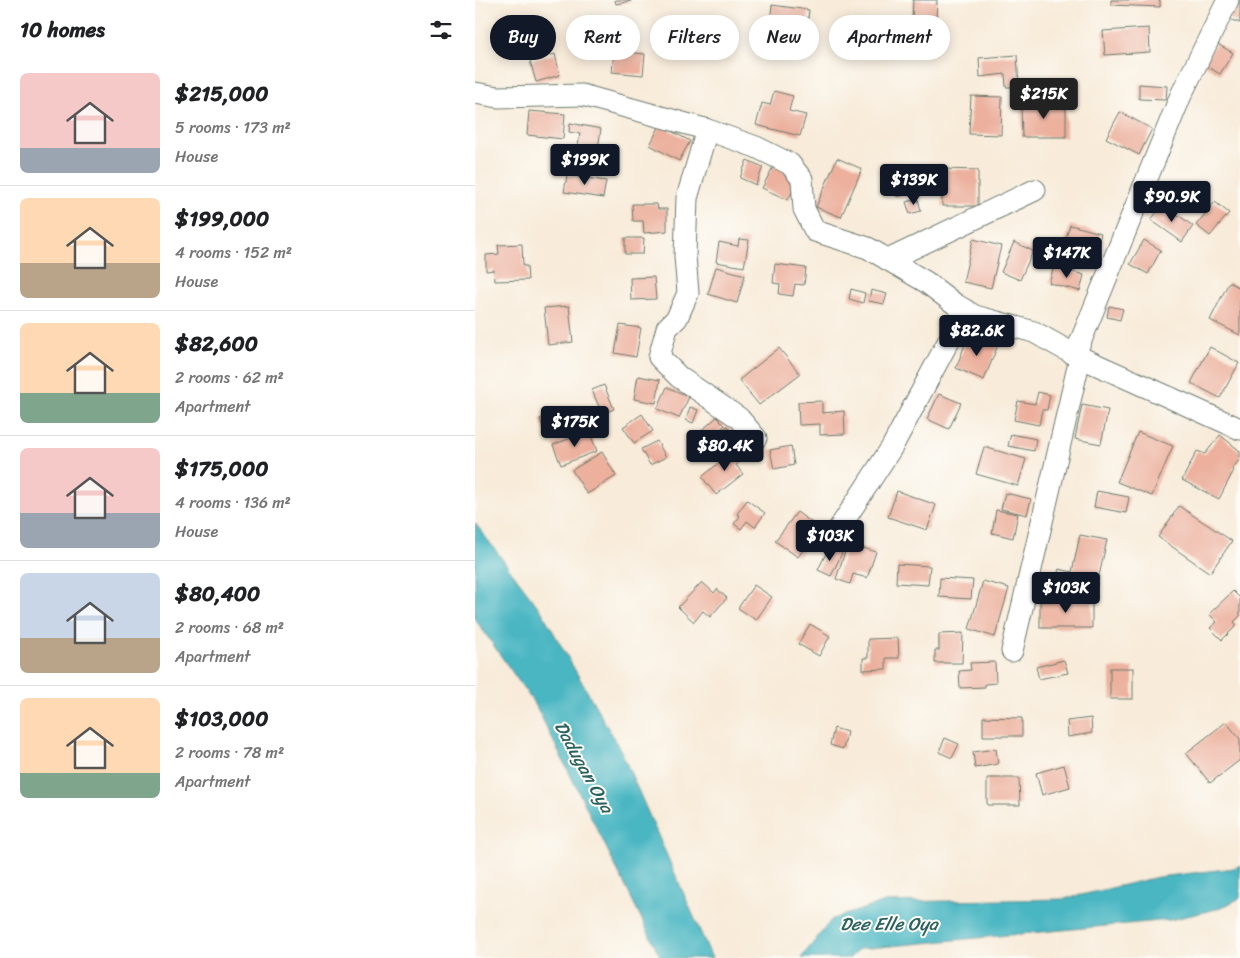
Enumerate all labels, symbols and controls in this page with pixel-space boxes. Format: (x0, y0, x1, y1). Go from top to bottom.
text: 10 homes (20, 11, 105, 49)
chip: Buy (490, 15, 556, 60)
chip: Rent (566, 15, 640, 60)
chip: Filters (650, 15, 739, 60)
chip: New (749, 15, 819, 60)
chip: Apartment (829, 15, 950, 60)
icon: filters (427, 16, 455, 44)
text: $215,000 (175, 75, 269, 113)
pin: $215K (1009, 78, 1079, 120)
text: $215K (1021, 79, 1067, 108)
icon: home (60, 93, 120, 153)
text: 5 rooms · 173 m² (175, 113, 291, 142)
text: House (175, 142, 218, 171)
pin: $199K (550, 144, 620, 186)
text: $199K (561, 145, 609, 174)
pin: $139K (879, 164, 949, 206)
text: $139K (891, 165, 937, 194)
pin: $90.9K (1131, 180, 1213, 223)
text: $90.9K (1144, 182, 1200, 211)
text: $199,000 (175, 200, 269, 238)
icon: home (60, 218, 120, 278)
pin: $147K (1032, 236, 1102, 279)
text: 4 rooms · 152 m² (175, 238, 292, 267)
text: $147K (1044, 238, 1090, 267)
text: House (175, 267, 218, 296)
pin: $82.6K (936, 314, 1018, 357)
text: $82.6K (950, 316, 1004, 345)
text: $82,600 (175, 325, 258, 363)
icon: home (60, 343, 120, 403)
text: 2 rooms · 62 m² (175, 363, 284, 392)
text: Apartment (175, 392, 251, 421)
pin: $175K (540, 406, 610, 448)
text: $175K (552, 407, 598, 436)
pin: $80.4K (684, 430, 766, 472)
text: $80.4K (697, 431, 753, 460)
text: $175,000 (175, 450, 268, 488)
icon: home (60, 468, 120, 528)
text: 4 rooms · 136 m² (175, 488, 291, 517)
text: House (175, 517, 218, 546)
pin: $103K (795, 520, 865, 562)
text: $103K (807, 521, 853, 550)
pin: $103K (1031, 572, 1101, 614)
text: $103K (1043, 573, 1089, 602)
text: $80,400 (175, 575, 260, 613)
icon: home (60, 593, 120, 653)
text: 2 rooms · 68 m² (175, 613, 284, 642)
text: Apartment (175, 642, 251, 671)
text: $103,000 (175, 700, 268, 738)
water label: Dadugan Oya (545, 715, 624, 821)
icon: home (60, 718, 120, 778)
text: 2 rooms · 78 m² (175, 738, 284, 767)
text: Apartment (175, 767, 251, 796)
water label: Dee Elle Oya (840, 908, 940, 940)

